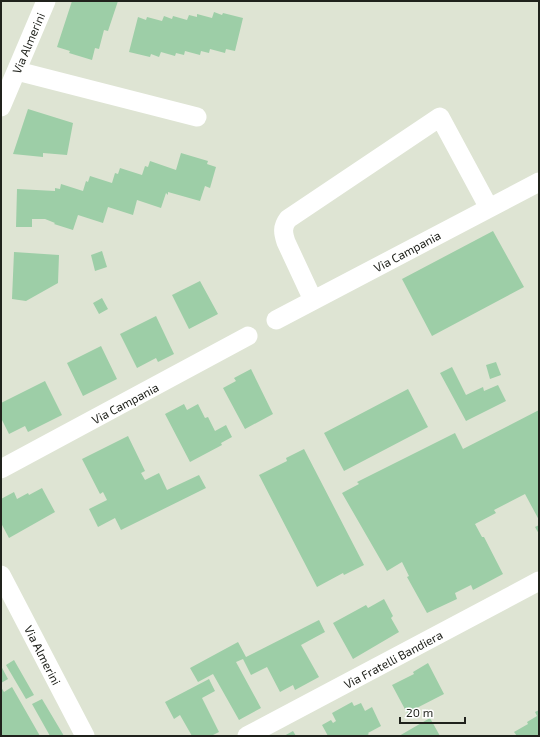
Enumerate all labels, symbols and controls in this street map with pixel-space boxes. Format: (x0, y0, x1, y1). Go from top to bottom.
street label: Via Almerini (9, 10, 47, 76)
street label: Via Campania (371, 228, 443, 274)
street label: Via Campania (89, 380, 161, 426)
street label: Via Almerini (22, 623, 64, 687)
street label: Via Fratelli Bandiera (341, 627, 445, 691)
scale bar (400, 699, 465, 725)
text: 20 m (406, 705, 433, 719)

